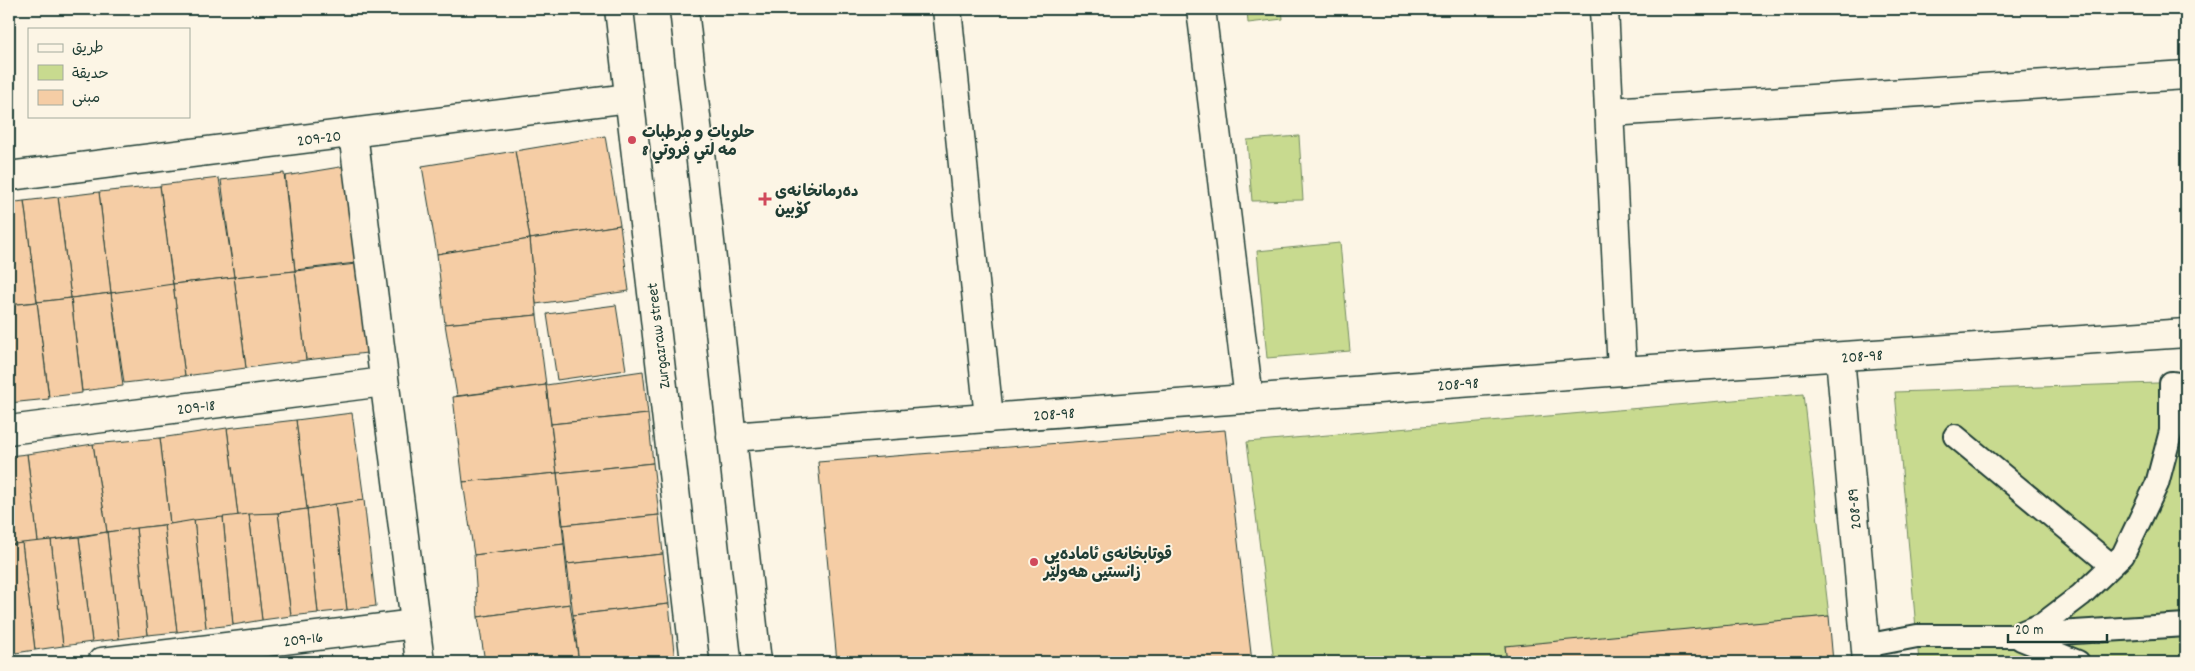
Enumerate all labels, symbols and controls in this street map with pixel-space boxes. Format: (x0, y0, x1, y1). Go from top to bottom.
legend (28, 28, 190, 118)
text: طريق (72, 38, 104, 60)
text: حديقة (72, 64, 109, 86)
text: مبنى (72, 88, 100, 110)
place label: حلويات و مرطبات مه لتي فروتي 8 (642, 122, 755, 164)
street label: 209-20 (296, 125, 343, 154)
marker: حلويات و مرطبات مه لتي فروتي 8 (626, 134, 638, 146)
place label: دەرمانخانەی کۆبین (775, 181, 858, 222)
marker: دەرمانخانەی کۆبین (759, 193, 771, 205)
street label: Zurgazraw street (642, 281, 677, 390)
street label: 208-98 (1841, 345, 1884, 370)
street label: 208-98 (1437, 373, 1480, 398)
street label: 209-18 (176, 395, 217, 422)
street label: 208-98 (1033, 403, 1076, 428)
street label: 208-89 (1842, 487, 1869, 530)
place label: قوتابخانەی ئامادەیی زانستیی هەولێر (1042, 544, 1172, 585)
marker: قوتابخانەی ئامادەیی زانستیی هەولێر (1028, 556, 1040, 568)
scale bar (2008, 611, 2106, 643)
text: 20 m (2015, 620, 2043, 642)
street label: 209-16 (282, 627, 325, 654)

